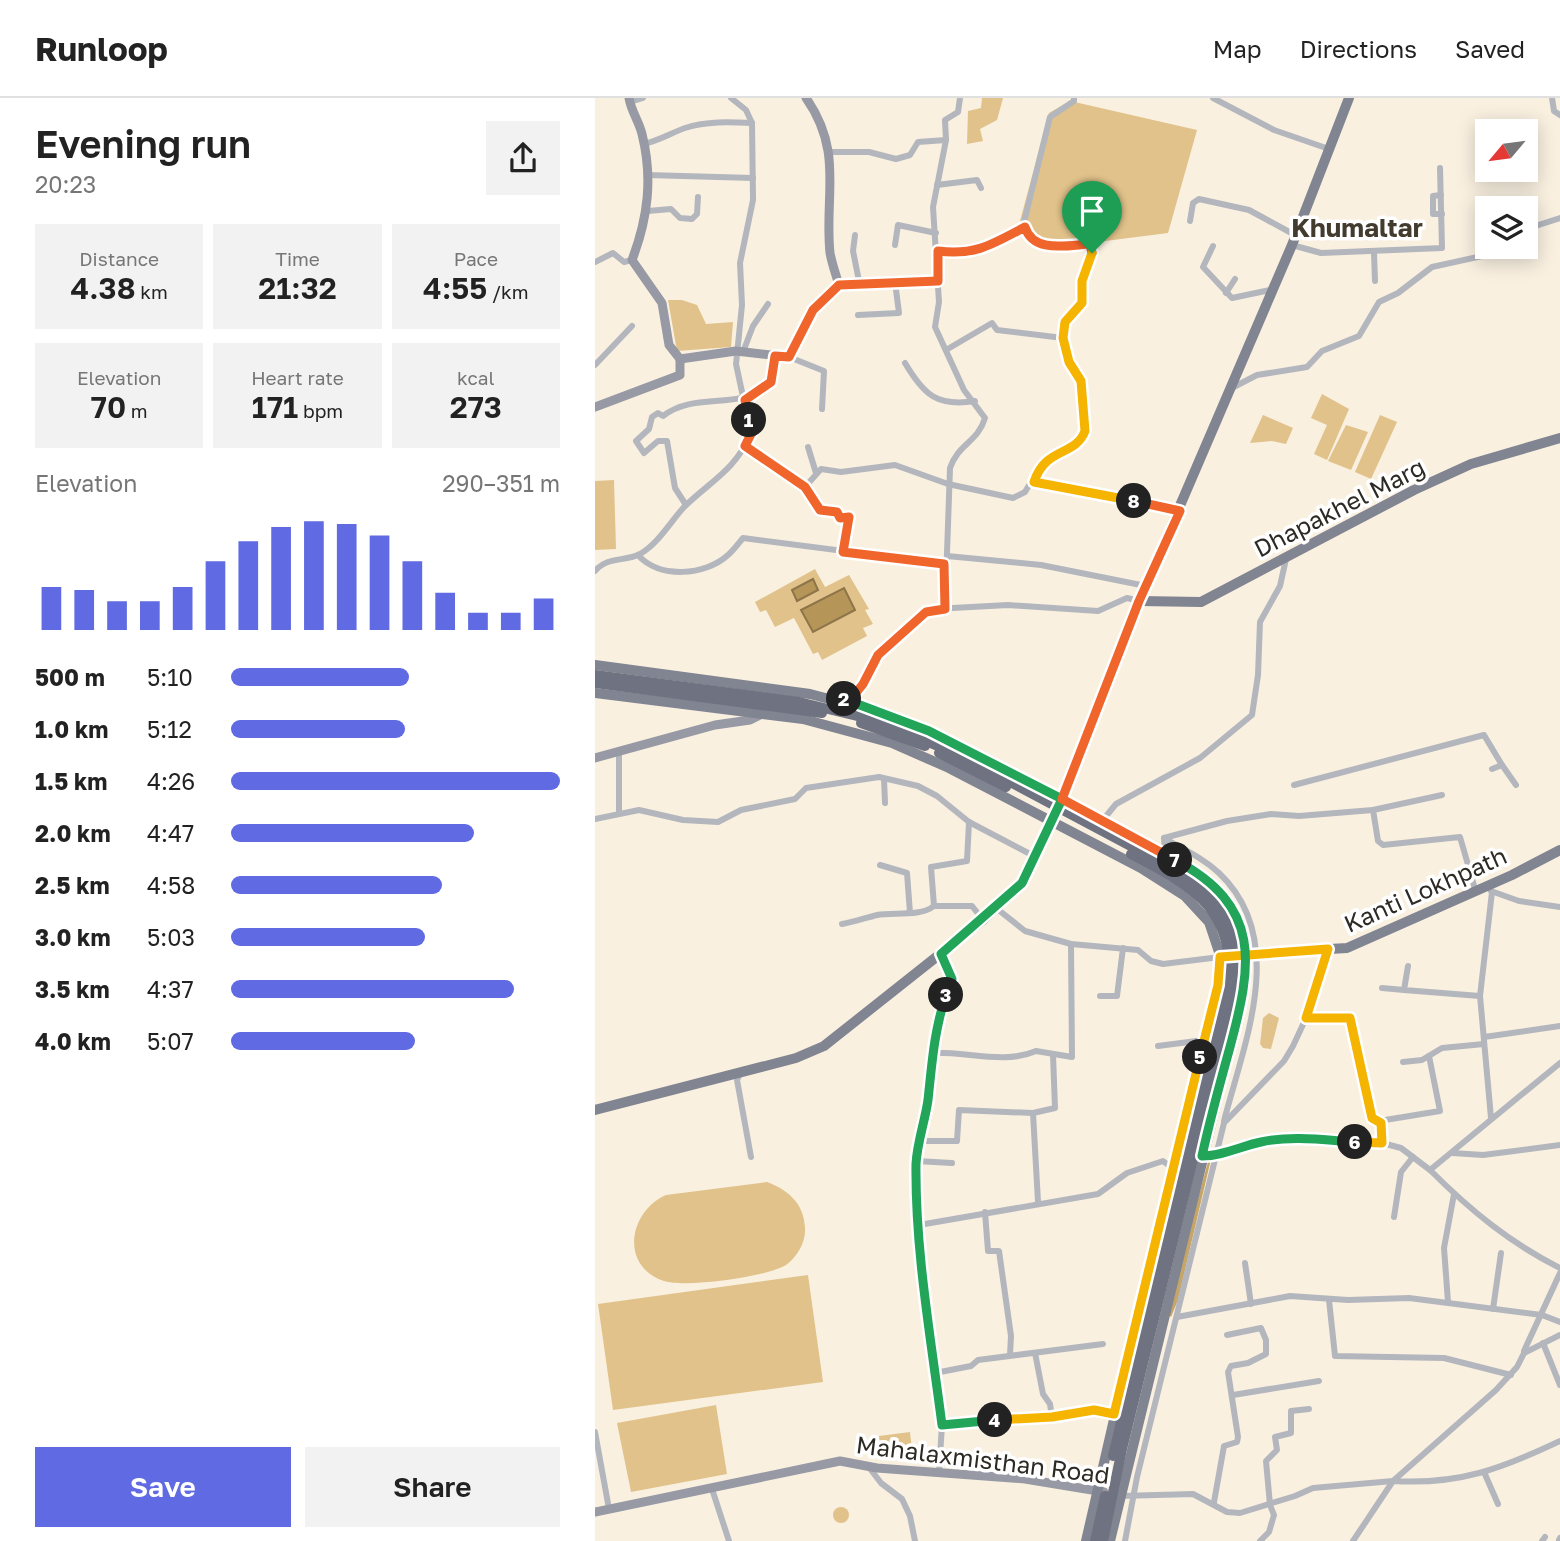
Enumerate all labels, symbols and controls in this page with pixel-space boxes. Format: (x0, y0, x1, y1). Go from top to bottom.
text: Runloop (35, 29, 168, 68)
text: Map (1213, 34, 1262, 63)
text: Directions (1300, 34, 1417, 63)
text: Saved (1455, 34, 1525, 63)
north arrow (1475, 119, 1538, 182)
map controls (1475, 119, 1538, 259)
text: Evening run (35, 121, 251, 166)
button: share (486, 121, 560, 195)
text: 20:23 (35, 170, 96, 198)
pin (1062, 181, 1122, 253)
icon: arrive (1073, 192, 1111, 230)
button: layers (1475, 196, 1538, 259)
district label: Khumaltar (1291, 212, 1423, 243)
text: Distance (79, 247, 159, 270)
text: Time (275, 247, 320, 270)
text: Pace (454, 247, 498, 270)
text: 4.38 (70, 270, 136, 306)
text: 21:32 (258, 270, 337, 306)
text: 4:55 (423, 270, 487, 306)
text: km (136, 280, 168, 303)
text: /km (487, 280, 529, 303)
text: Elevation (77, 366, 161, 389)
text: Heart rate (251, 366, 344, 389)
text: kcal (457, 366, 495, 389)
text: 70 (91, 389, 126, 425)
text: 171 (252, 389, 298, 425)
text: 273 (450, 389, 502, 425)
text: m (126, 399, 148, 422)
text: bpm (298, 399, 343, 422)
pin: 1 (731, 402, 767, 438)
text: 1 (744, 408, 753, 431)
street label: Dhapakhel Marg (1249, 452, 1429, 562)
text: Elevation (35, 469, 137, 497)
text: 290–351 m (442, 469, 560, 497)
pin: 8 (1117, 484, 1151, 518)
text: 8 (1127, 489, 1140, 512)
text: 500 m (35, 663, 105, 691)
text: 5:10 (147, 663, 193, 691)
pin: 2 (827, 682, 861, 716)
text: 2 (838, 687, 849, 710)
text: 1.0 km (35, 715, 108, 743)
text: 5:12 (147, 715, 192, 743)
text: 1.5 km (35, 767, 107, 795)
text: 4:26 (147, 767, 195, 795)
text: 2.0 km (35, 819, 111, 847)
text: 4:47 (147, 819, 194, 847)
street label: Kanti Lokhpath (1339, 840, 1511, 938)
pin: 7 (1157, 842, 1193, 878)
text: 7 (1169, 848, 1180, 871)
text: 2.5 km (35, 871, 110, 899)
text: 4:58 (147, 871, 195, 899)
text: 3.0 km (35, 923, 111, 951)
text: 5:03 (147, 923, 195, 951)
text: 3.5 km (35, 975, 110, 1003)
text: 4:37 (147, 975, 194, 1003)
pin: 3 (929, 978, 963, 1012)
text: 3 (940, 983, 951, 1006)
text: 4.0 km (35, 1027, 111, 1055)
text: 5:07 (147, 1027, 194, 1055)
pin: 5 (1183, 1040, 1217, 1074)
text: 5 (1194, 1045, 1205, 1068)
pin: 6 (1337, 1124, 1373, 1160)
text: 6 (1348, 1130, 1361, 1153)
pin: 4 (977, 1402, 1013, 1438)
text: 4 (989, 1408, 1000, 1431)
street label: Mahalaxmisthan Road (855, 1429, 1111, 1489)
button: Save (35, 1447, 291, 1527)
button: Share (305, 1447, 560, 1527)

